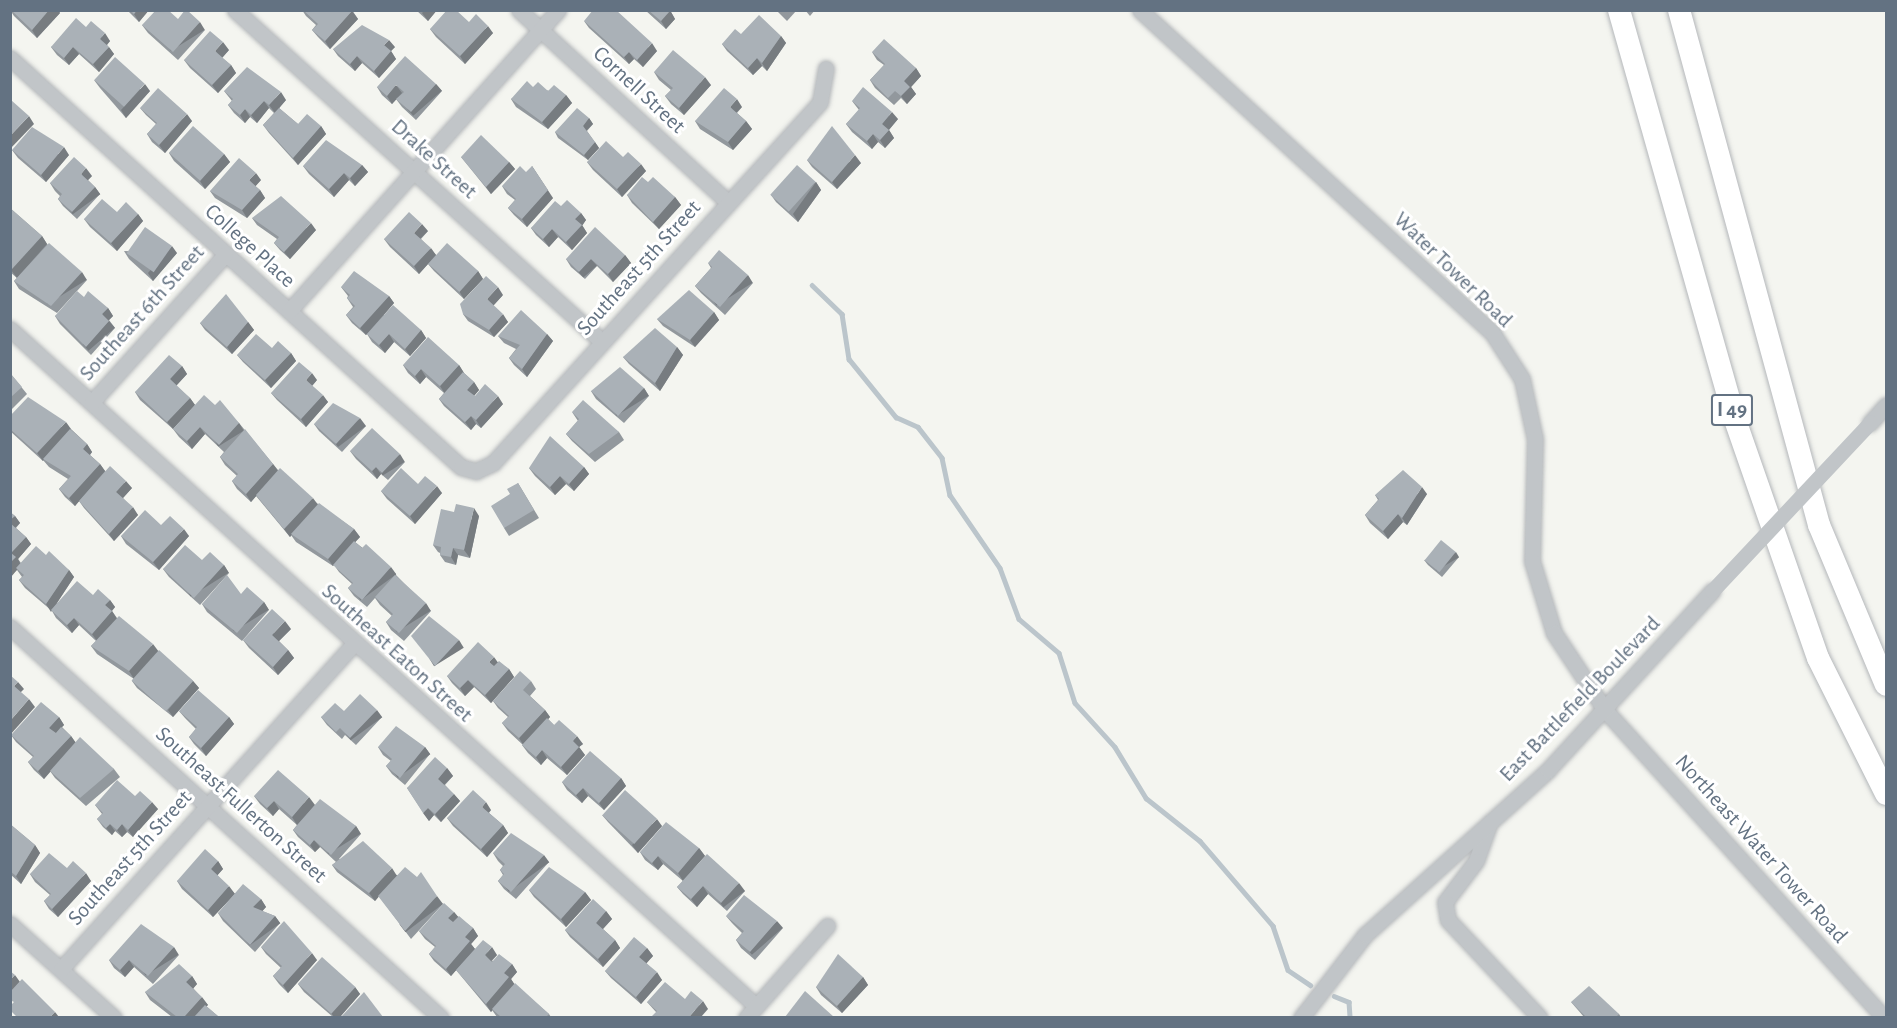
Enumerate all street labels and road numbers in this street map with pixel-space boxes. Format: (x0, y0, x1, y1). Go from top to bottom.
street label: Cornell Street (587, 41, 691, 139)
street label: Drake Street (386, 114, 482, 204)
street label: Southeast 5th Street (571, 195, 707, 341)
street label: College Place (199, 198, 301, 294)
street label: Water Tower Road (1388, 207, 1518, 333)
street label: Southeast 6th Street (74, 240, 210, 386)
road number: I 49 (1710, 392, 1754, 428)
street label: Southeast Eaton Street (316, 578, 478, 728)
street label: East Battlefield Boulevard (1494, 611, 1666, 787)
street label: Southeast Fullerton Street (150, 721, 332, 889)
street label: Northeast Water Tower Road (1669, 749, 1853, 949)
street label: Southeast 5th Street (62, 785, 198, 931)

